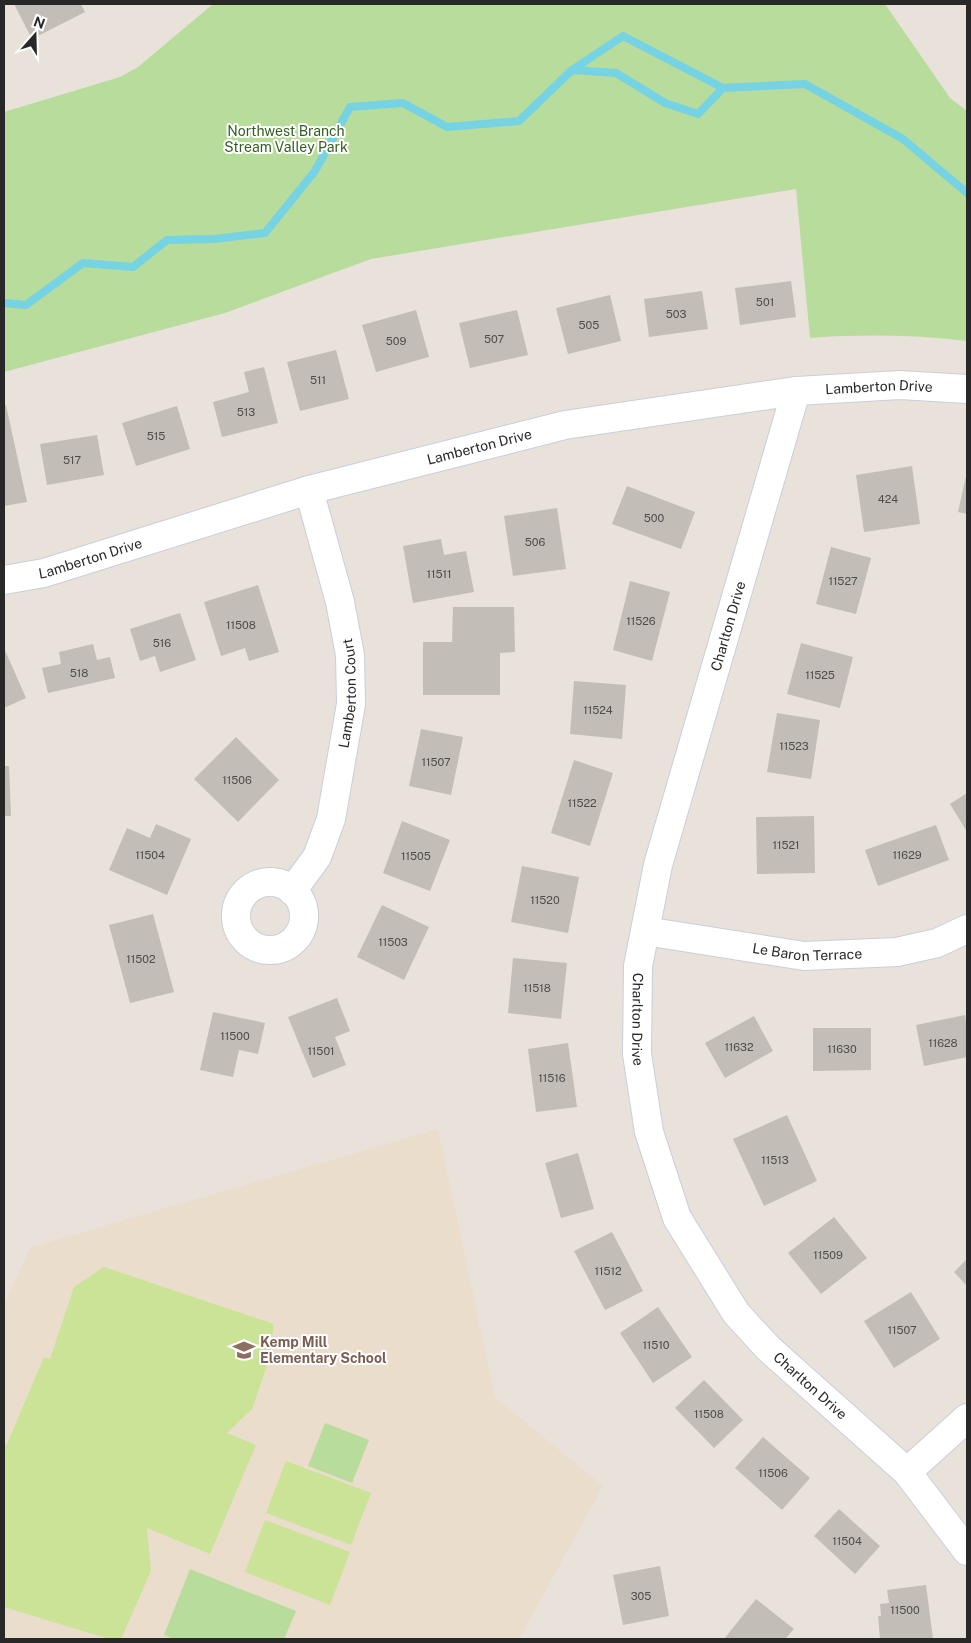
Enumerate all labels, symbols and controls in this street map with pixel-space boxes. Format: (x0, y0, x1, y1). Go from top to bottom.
north arrow (10, 10, 60, 60)
text: N (32, 13, 47, 32)
park label: Northwest Branch Stream Valley Park (224, 123, 348, 155)
house number: 501 (756, 296, 774, 308)
house number: 503 (666, 308, 686, 320)
house number: 505 (579, 319, 599, 331)
house number: 507 (484, 333, 504, 345)
house number: 509 (386, 335, 406, 347)
house number: 511 (310, 374, 326, 386)
street label: Lamberton Drive (825, 377, 933, 397)
house number: 513 (237, 406, 255, 418)
street label: Lamberton Drive (425, 426, 533, 468)
house number: 515 (147, 430, 165, 442)
house number: 517 (63, 454, 81, 466)
house number: 424 (878, 493, 898, 505)
house number: 500 (644, 512, 664, 524)
street label: Lamberton Drive (37, 535, 144, 582)
house number: 506 (525, 536, 545, 548)
house number: 11511 (427, 568, 451, 580)
house number: 11527 (828, 575, 858, 587)
street label: Charlton Drive (708, 579, 748, 673)
house number: 11526 (626, 615, 656, 627)
house number: 11508 (226, 619, 256, 631)
house number: 516 (153, 637, 171, 649)
street label: Lamberton Court (335, 637, 359, 749)
house number: 518 (70, 667, 88, 679)
house number: 11525 (805, 669, 835, 681)
house number: 11524 (583, 704, 613, 716)
house number: 11523 (779, 740, 809, 752)
house number: 11507 (421, 756, 451, 768)
house number: 11506 (222, 774, 252, 786)
house number: 11522 (567, 797, 597, 809)
house number: 11521 (772, 839, 800, 851)
house number: 11504 (135, 849, 165, 861)
house number: 11629 (892, 849, 922, 861)
house number: 11505 (401, 850, 431, 862)
house number: 11520 (530, 894, 560, 906)
house number: 11503 (378, 936, 408, 948)
street label: Le Baron Terrace (751, 940, 863, 964)
house number: 11502 (126, 953, 156, 965)
street label: Charlton Drive (629, 973, 647, 1067)
house number: 11518 (523, 982, 551, 994)
house number: 11500 (220, 1030, 250, 1042)
house number: 11628 (928, 1037, 958, 1049)
house number: 11632 (724, 1041, 754, 1053)
house number: 11630 (827, 1043, 857, 1055)
house number: 11501 (307, 1045, 335, 1057)
house number: 11516 (538, 1072, 566, 1084)
house number: 11513 (761, 1154, 789, 1166)
house number: 11509 (813, 1249, 843, 1261)
house number: 11512 (594, 1265, 622, 1277)
house number: 11507 (887, 1324, 917, 1336)
place label: Kemp Mill Elementary School (260, 1334, 387, 1366)
school or university icon: Kemp Mill Elementary School (231, 1337, 257, 1363)
house number: 11510 (642, 1339, 670, 1351)
street label: Charlton Drive (770, 1349, 850, 1423)
house number: 11508 (694, 1408, 724, 1420)
house number: 11506 (758, 1467, 788, 1479)
house number: 11504 (832, 1535, 862, 1547)
house number: 305 (631, 1590, 651, 1602)
house number: 11500 (890, 1604, 920, 1616)

